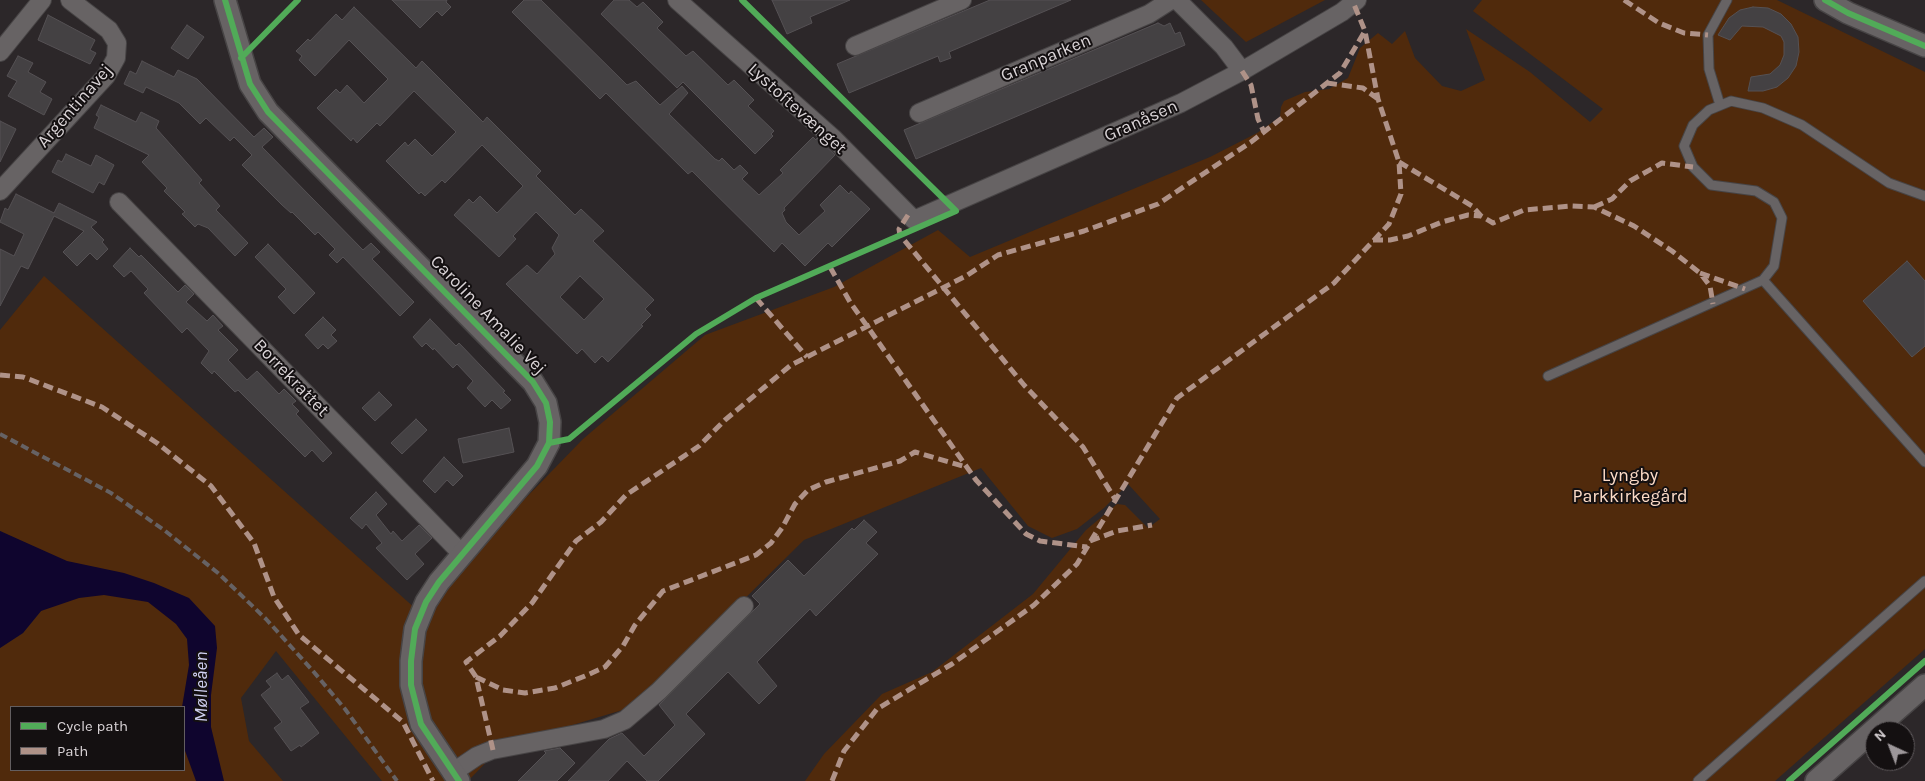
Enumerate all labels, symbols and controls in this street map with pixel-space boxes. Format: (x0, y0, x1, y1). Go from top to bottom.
street label: Granparken (998, 29, 1094, 87)
street label: Lystoftevænget (743, 59, 851, 159)
street label: Argentinavej (33, 60, 117, 152)
street label: Granåsen (1101, 95, 1181, 147)
street label: Caroline Amalie Vej (426, 251, 550, 379)
street label: Borrekrattet (249, 335, 333, 421)
park label: Lyngby Parkkirkegård (1572, 465, 1688, 508)
water label: Mølleåen (191, 652, 213, 722)
legend (10, 706, 185, 771)
text: Cycle path (57, 717, 128, 735)
north arrow (1865, 721, 1915, 771)
text: N (1871, 726, 1890, 745)
text: Path (57, 742, 88, 760)

